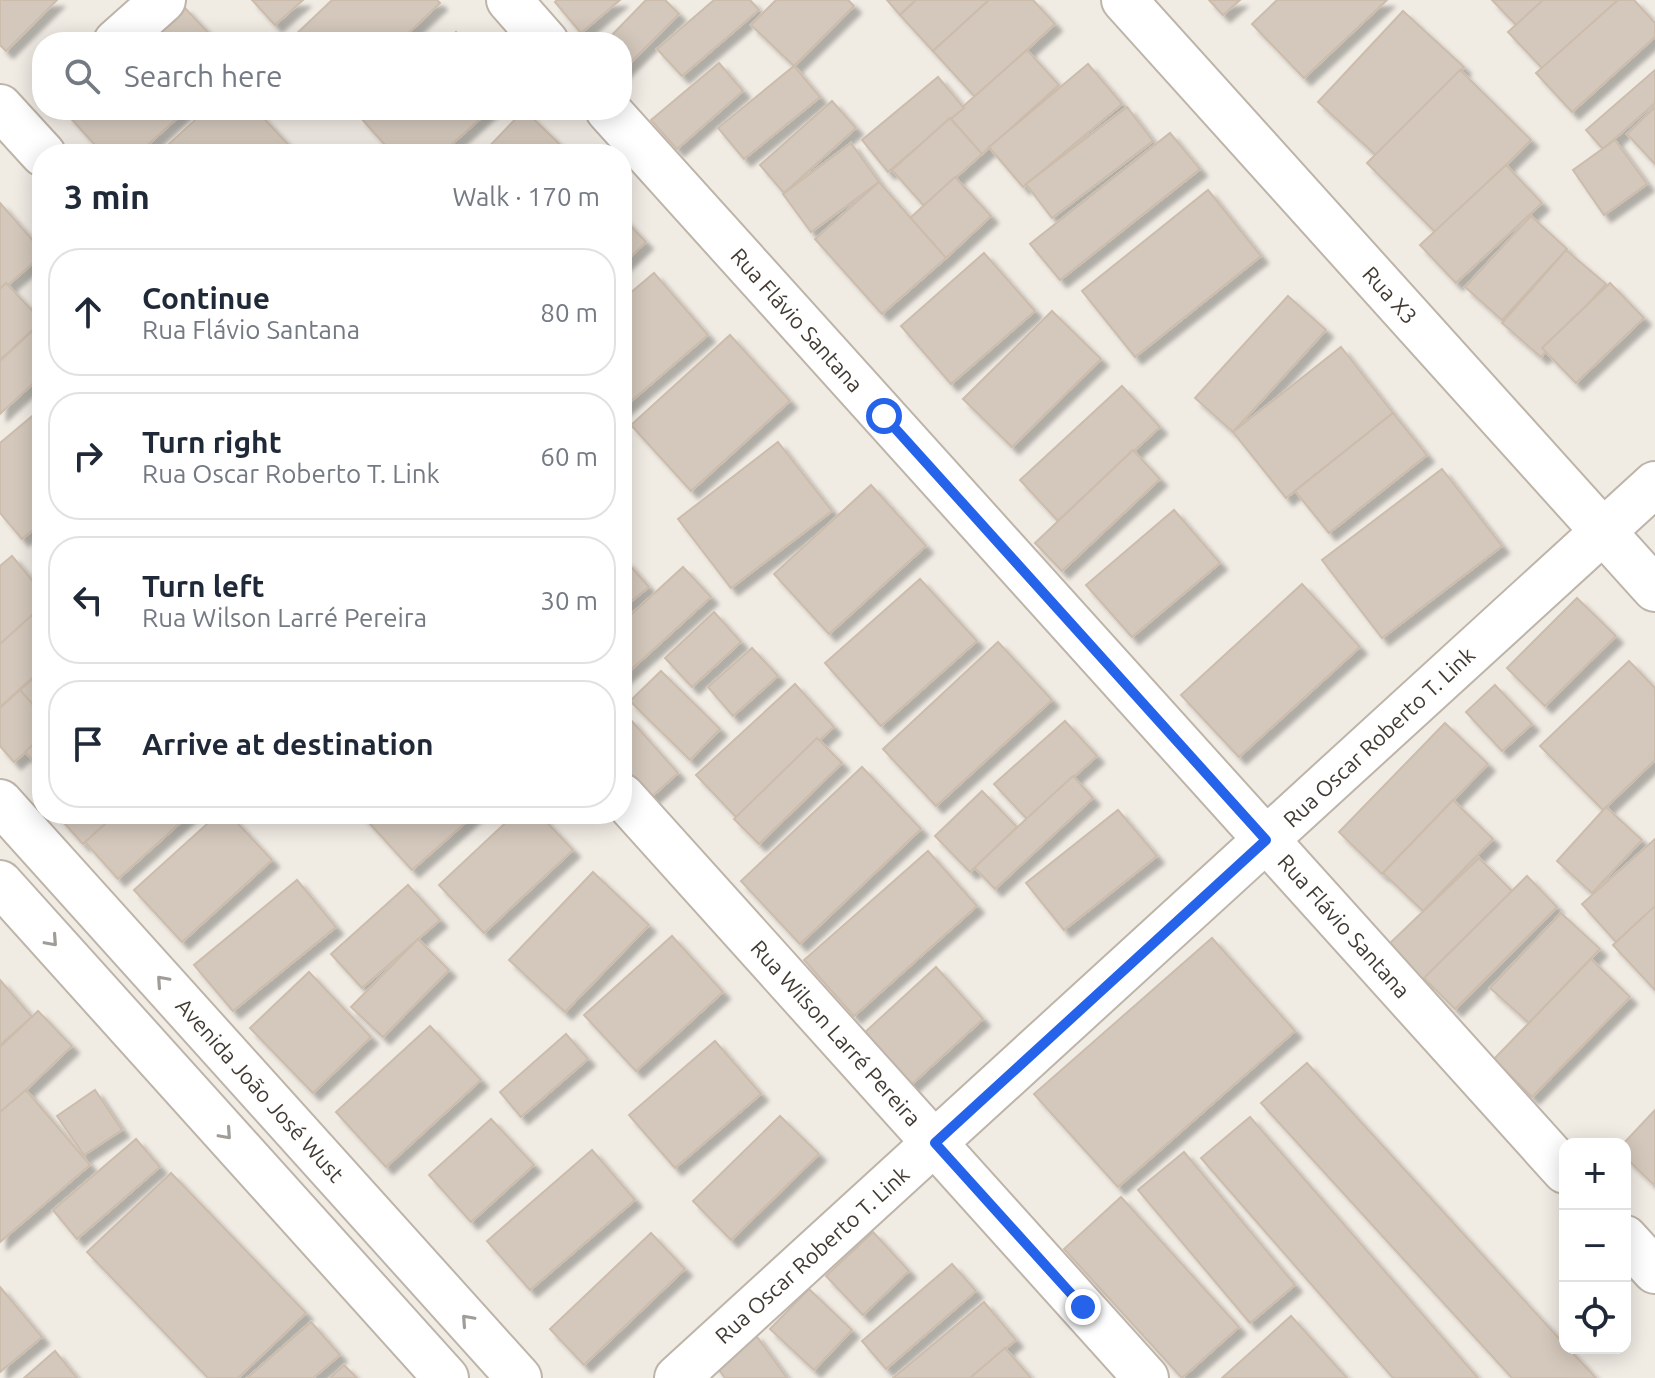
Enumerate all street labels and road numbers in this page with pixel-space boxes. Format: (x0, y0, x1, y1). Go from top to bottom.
street label: Rua Flávio Santana (726, 243, 868, 397)
street label: Rua X3 (1358, 261, 1423, 329)
street label: Rua Oscar Roberto T. Link (1278, 642, 1479, 832)
street label: Rua Flávio Santana (1273, 849, 1415, 1003)
street label: Rua Wilson Larré Pereira (746, 935, 926, 1131)
street label: Avenida João José Wust (171, 993, 350, 1187)
street label: Rua Oscar Roberto T. Link (710, 1161, 914, 1348)

